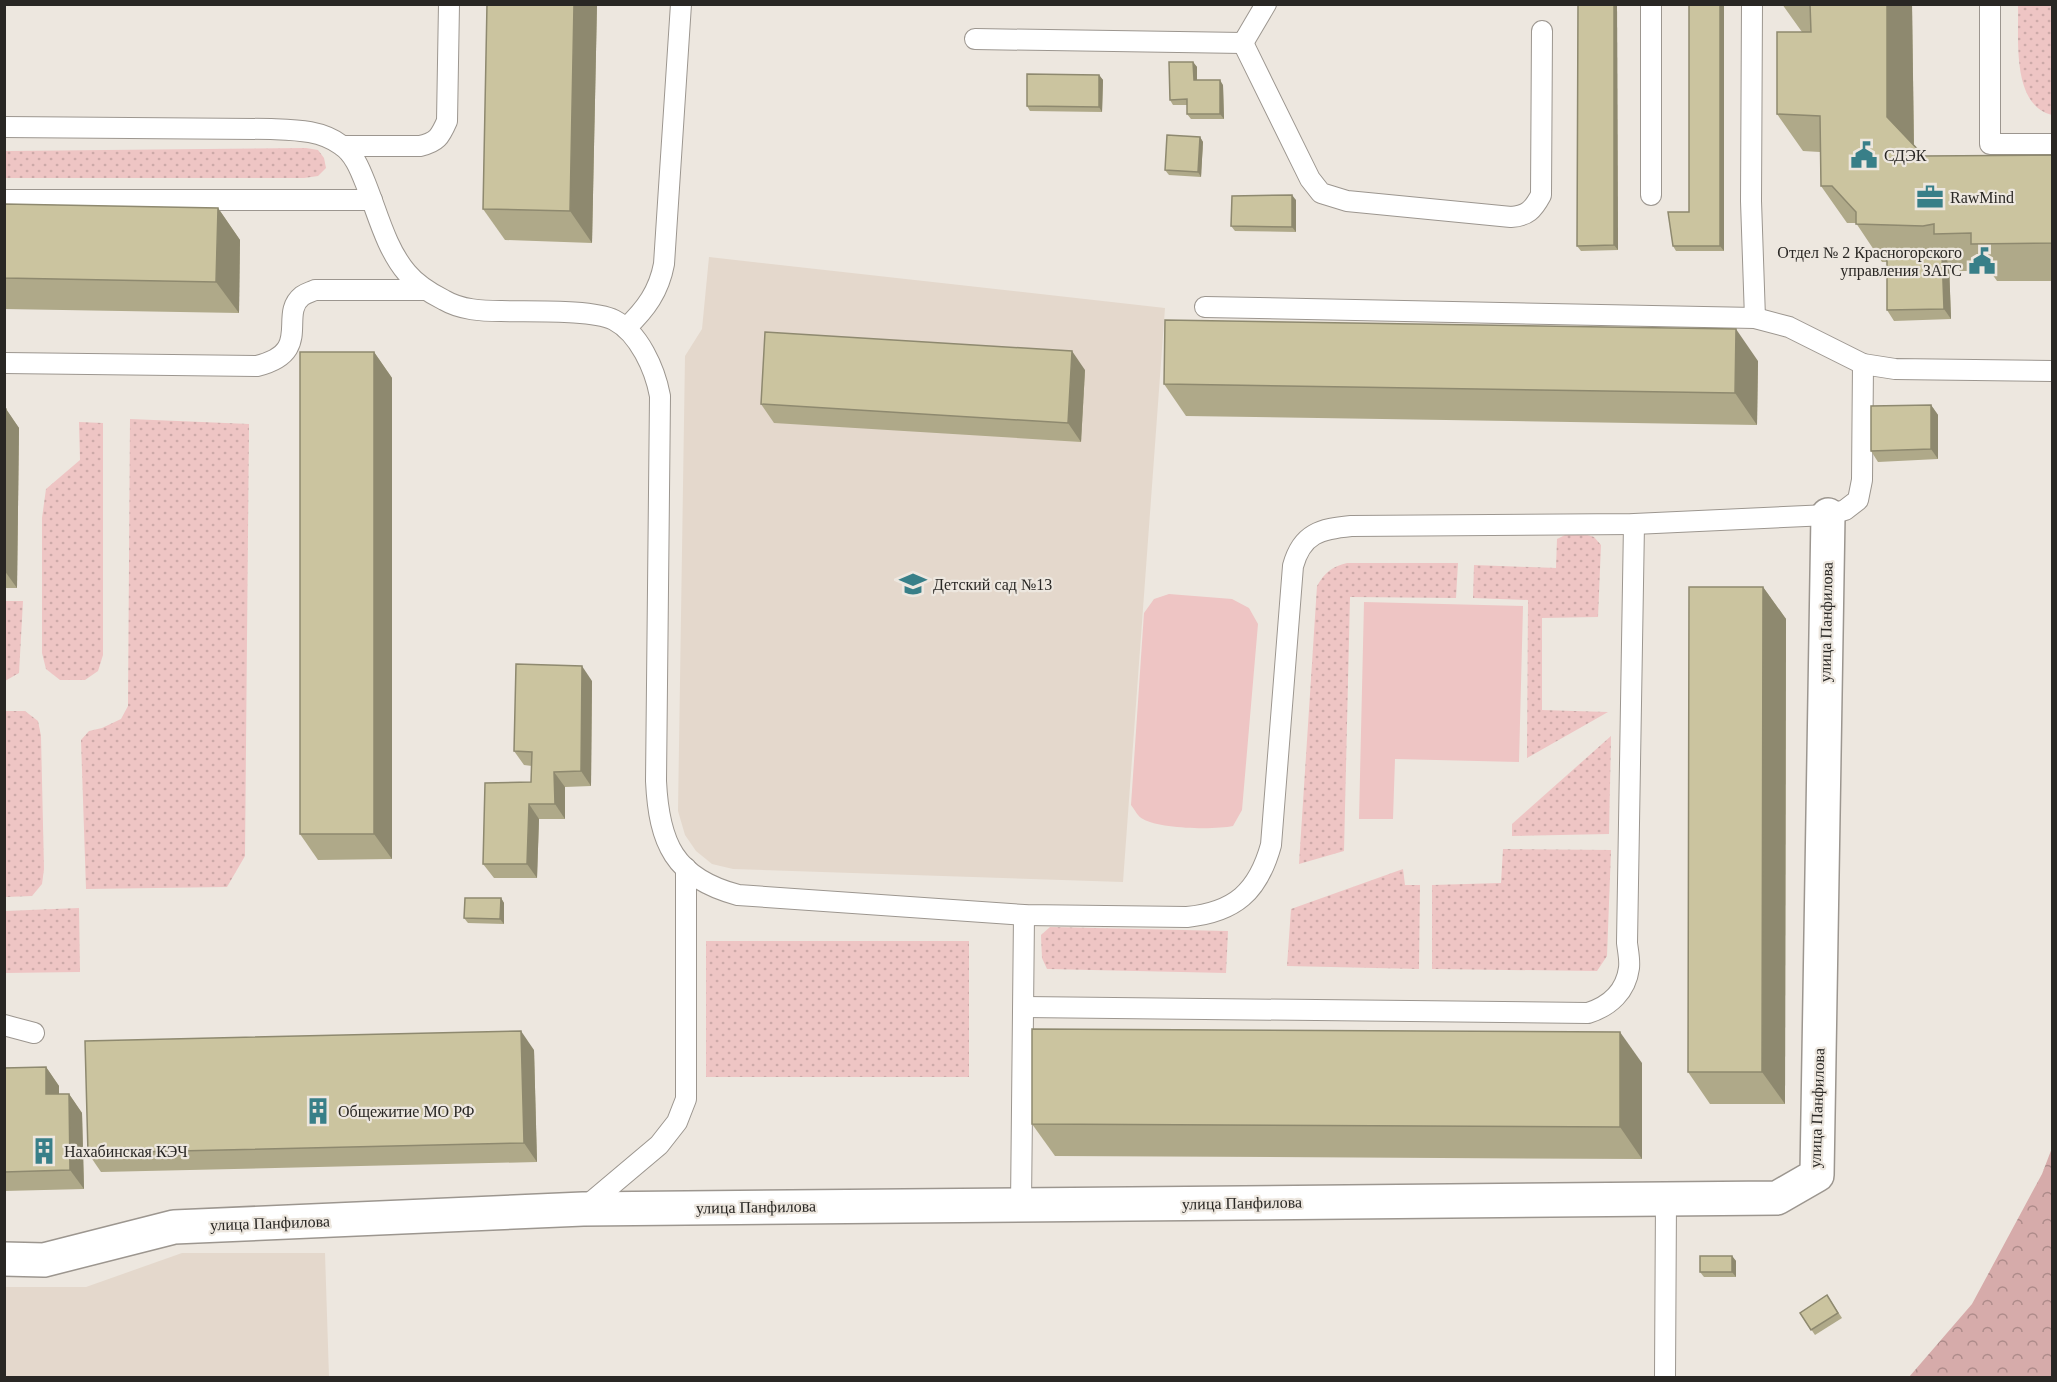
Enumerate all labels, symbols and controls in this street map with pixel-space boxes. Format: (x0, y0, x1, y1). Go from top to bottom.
public building icon: СДЭК (1849, 140, 1879, 170)
place label: СДЭК (1884, 147, 1927, 165)
office icon: RawMind (1915, 182, 1945, 212)
place label: RawMind (1950, 189, 2014, 206)
place label: Отдел № 2 Красногорского управления ЗАГС (1777, 244, 1962, 280)
public building icon: Отдел № 2 Красногорского управления ЗАГС (1967, 246, 1997, 276)
street label: улица Панфилова (1816, 562, 1837, 682)
school or university icon: Детский сад №13 (898, 569, 928, 599)
place label: Детский сад №13 (933, 576, 1052, 594)
street label: улица Панфилова (1806, 1048, 1829, 1168)
building icon: Общежитие МО РФ (303, 1096, 333, 1126)
place label: Общежитие МО РФ (338, 1103, 474, 1121)
building icon: Нахабинская КЭЧ (29, 1136, 59, 1166)
place label: Нахабинская КЭЧ (64, 1143, 188, 1160)
street label: улица Панфилова (1182, 1193, 1302, 1214)
street label: улица Панфилова (696, 1197, 816, 1218)
street label: улица Панфилова (210, 1212, 330, 1235)

